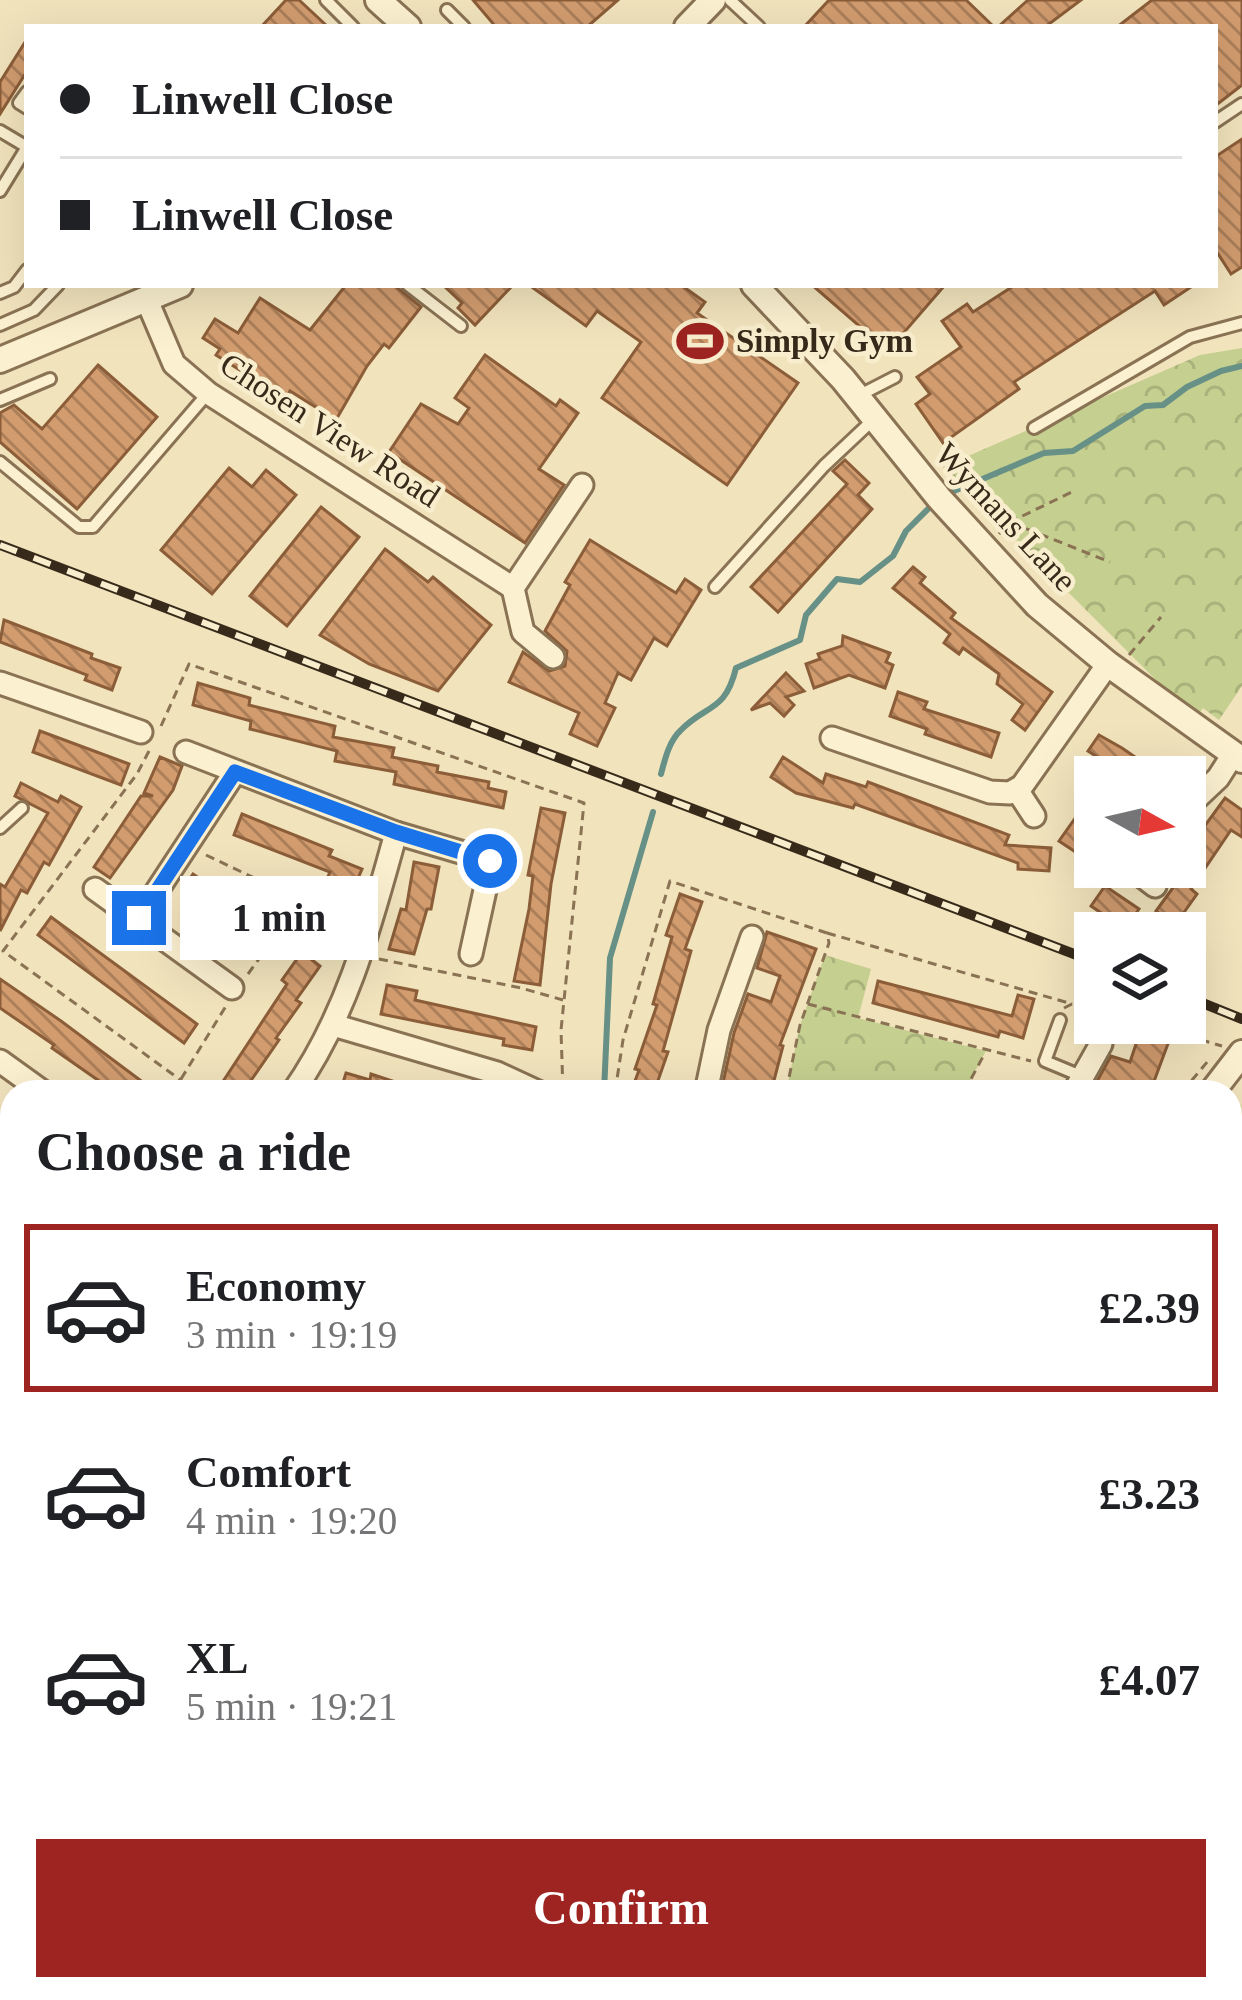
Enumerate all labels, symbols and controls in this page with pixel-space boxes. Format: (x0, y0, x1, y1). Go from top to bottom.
text: Linwell Close (132, 74, 393, 124)
text: Linwell Close (132, 190, 393, 240)
sports icon: Simply Gym (675, 316, 725, 366)
place label: Simply Gym (736, 323, 913, 359)
street label: Chosen View Road (214, 346, 447, 515)
street label: Wymans Lane (928, 435, 1084, 599)
north arrow (1074, 756, 1206, 888)
map controls (1074, 756, 1206, 1044)
route start (463, 834, 517, 888)
callout: 1 min (181, 876, 379, 960)
route end (112, 891, 166, 945)
text: 1 min (232, 896, 326, 939)
button: layers (1074, 912, 1206, 1044)
text: Choose a ride (36, 1122, 351, 1182)
icon: car (42, 1254, 150, 1362)
text: Economy (186, 1261, 366, 1311)
text: £2.39 (1099, 1283, 1200, 1333)
text: 3 min · 19:19 (186, 1313, 397, 1356)
icon: car (42, 1440, 150, 1548)
text: Comfort (186, 1447, 351, 1497)
text: £3.23 (1099, 1469, 1200, 1519)
text: 4 min · 19:20 (186, 1499, 397, 1542)
icon: car (42, 1626, 150, 1734)
text: XL (186, 1633, 249, 1683)
text: £4.07 (1099, 1655, 1200, 1705)
text: 5 min · 19:21 (186, 1685, 397, 1728)
button: Confirm (36, 1839, 1206, 1977)

